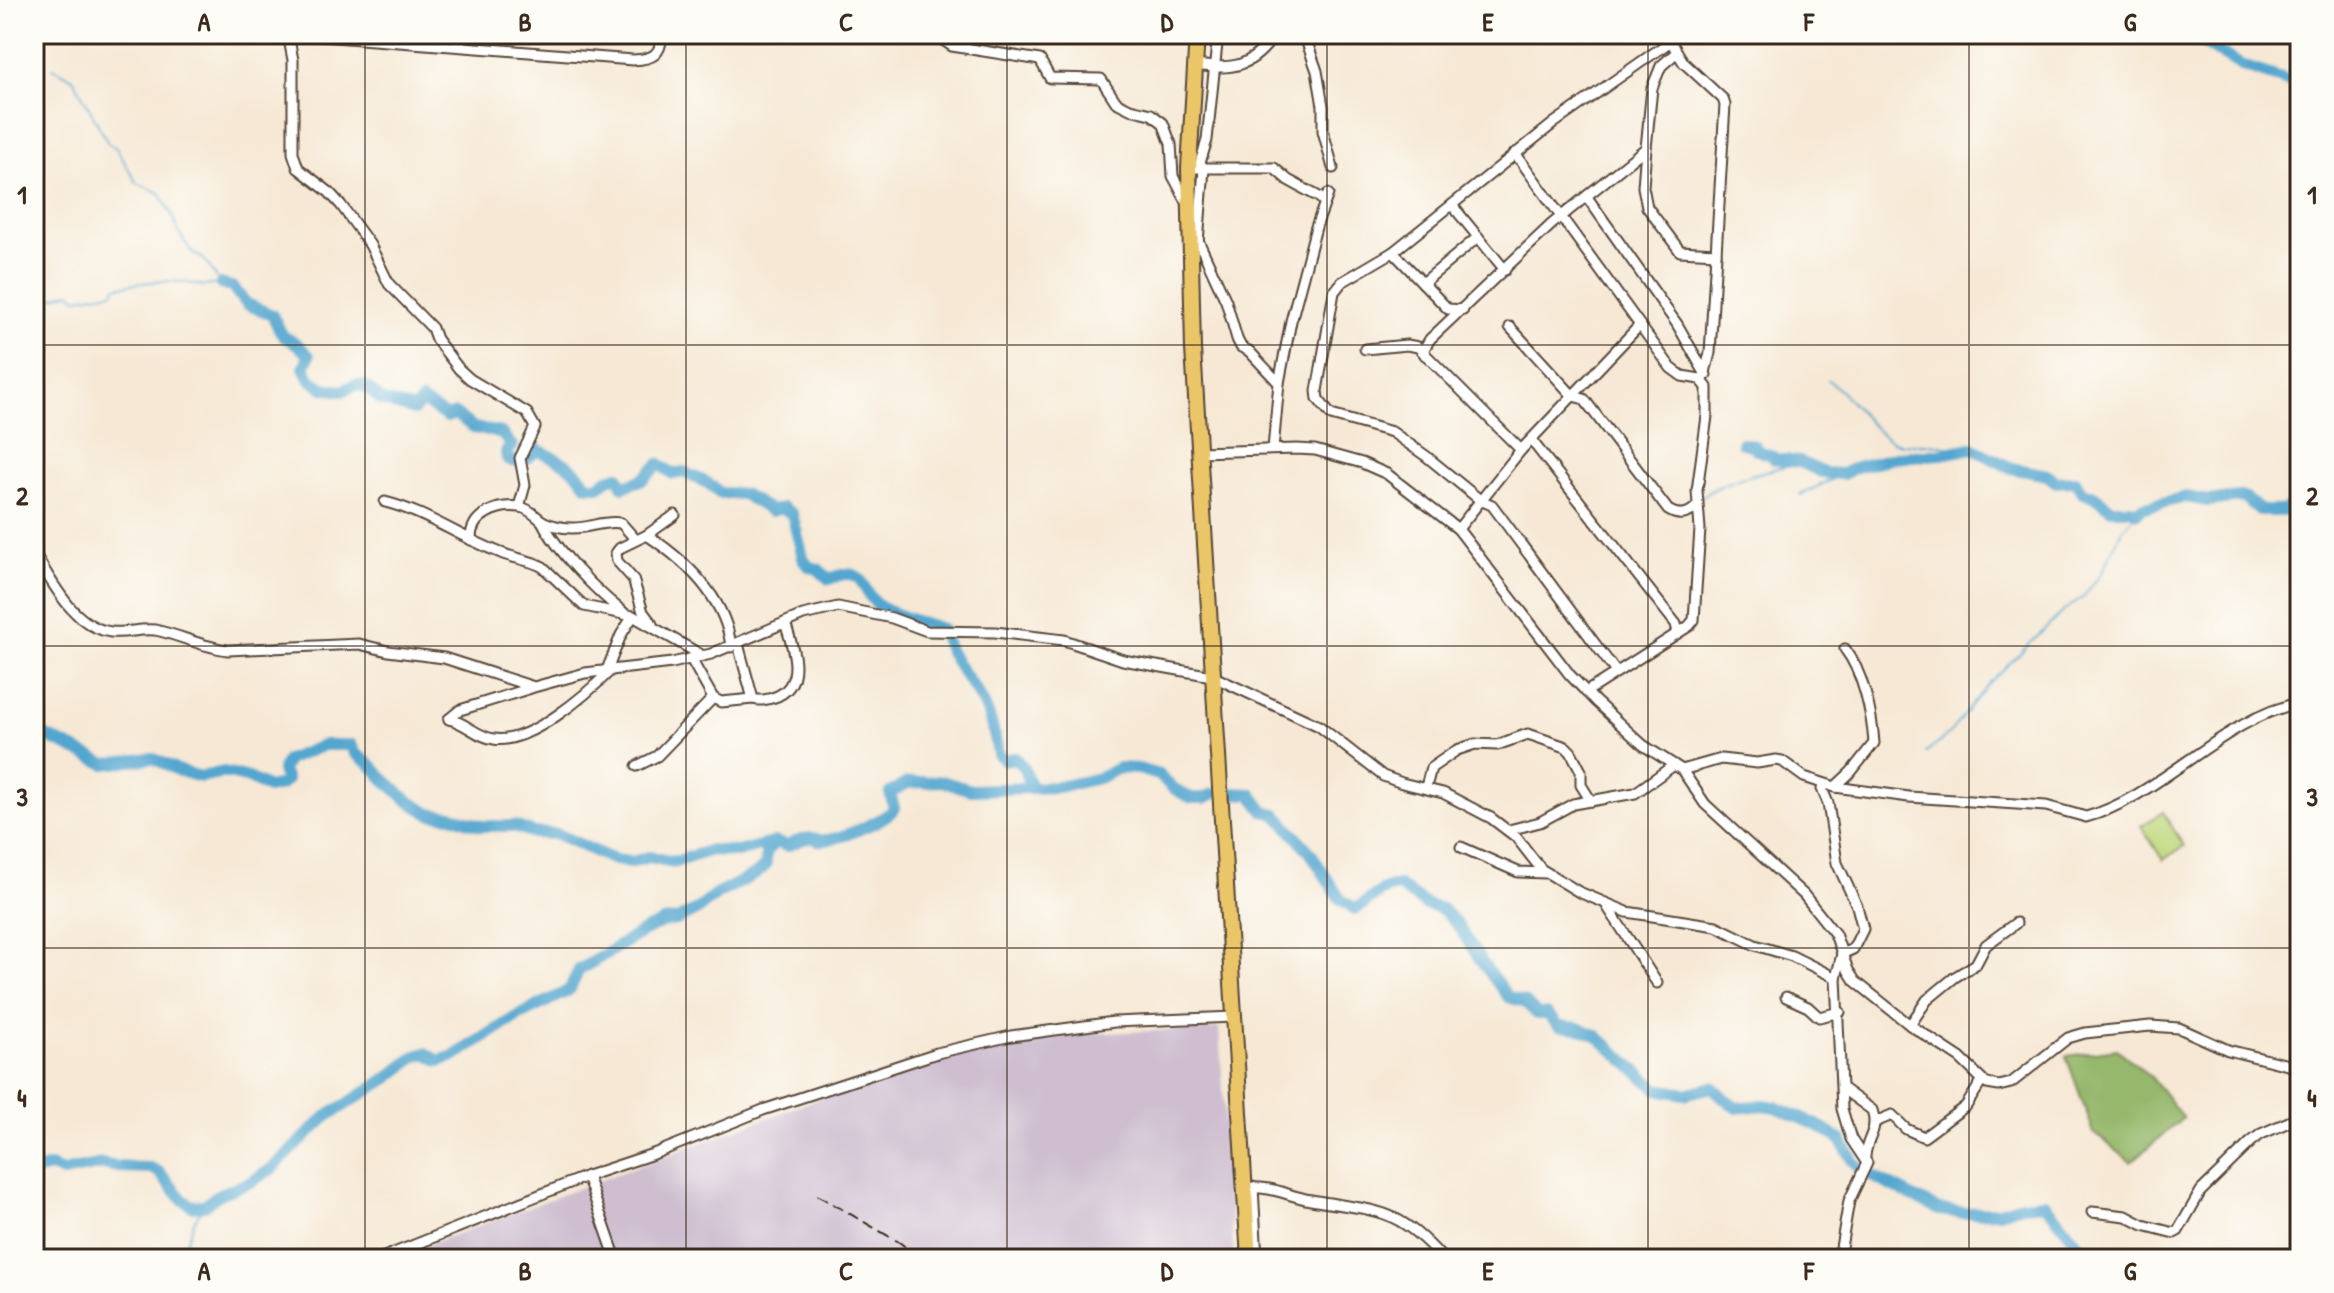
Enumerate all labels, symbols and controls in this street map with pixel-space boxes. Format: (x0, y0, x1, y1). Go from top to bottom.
text: A (198, 4, 211, 39)
text: B (518, 4, 532, 39)
text: C (839, 4, 853, 39)
text: D (1161, 4, 1174, 39)
text: E (1482, 4, 1494, 39)
text: F (1803, 4, 1815, 39)
text: G (2124, 4, 2137, 39)
text: 1 (17, 177, 27, 212)
text: 1 (2307, 177, 2317, 212)
text: 2 (16, 478, 29, 513)
text: 2 (2306, 478, 2319, 513)
text: 3 (16, 779, 28, 814)
text: 3 (2306, 779, 2318, 814)
text: 4 (17, 1080, 27, 1115)
text: 4 (2307, 1080, 2317, 1115)
text: A (198, 1253, 211, 1288)
text: B (518, 1253, 532, 1288)
text: C (839, 1253, 853, 1288)
text: D (1161, 1253, 1174, 1288)
text: E (1482, 1253, 1494, 1288)
text: F (1803, 1253, 1815, 1288)
text: G (2124, 1253, 2137, 1288)

